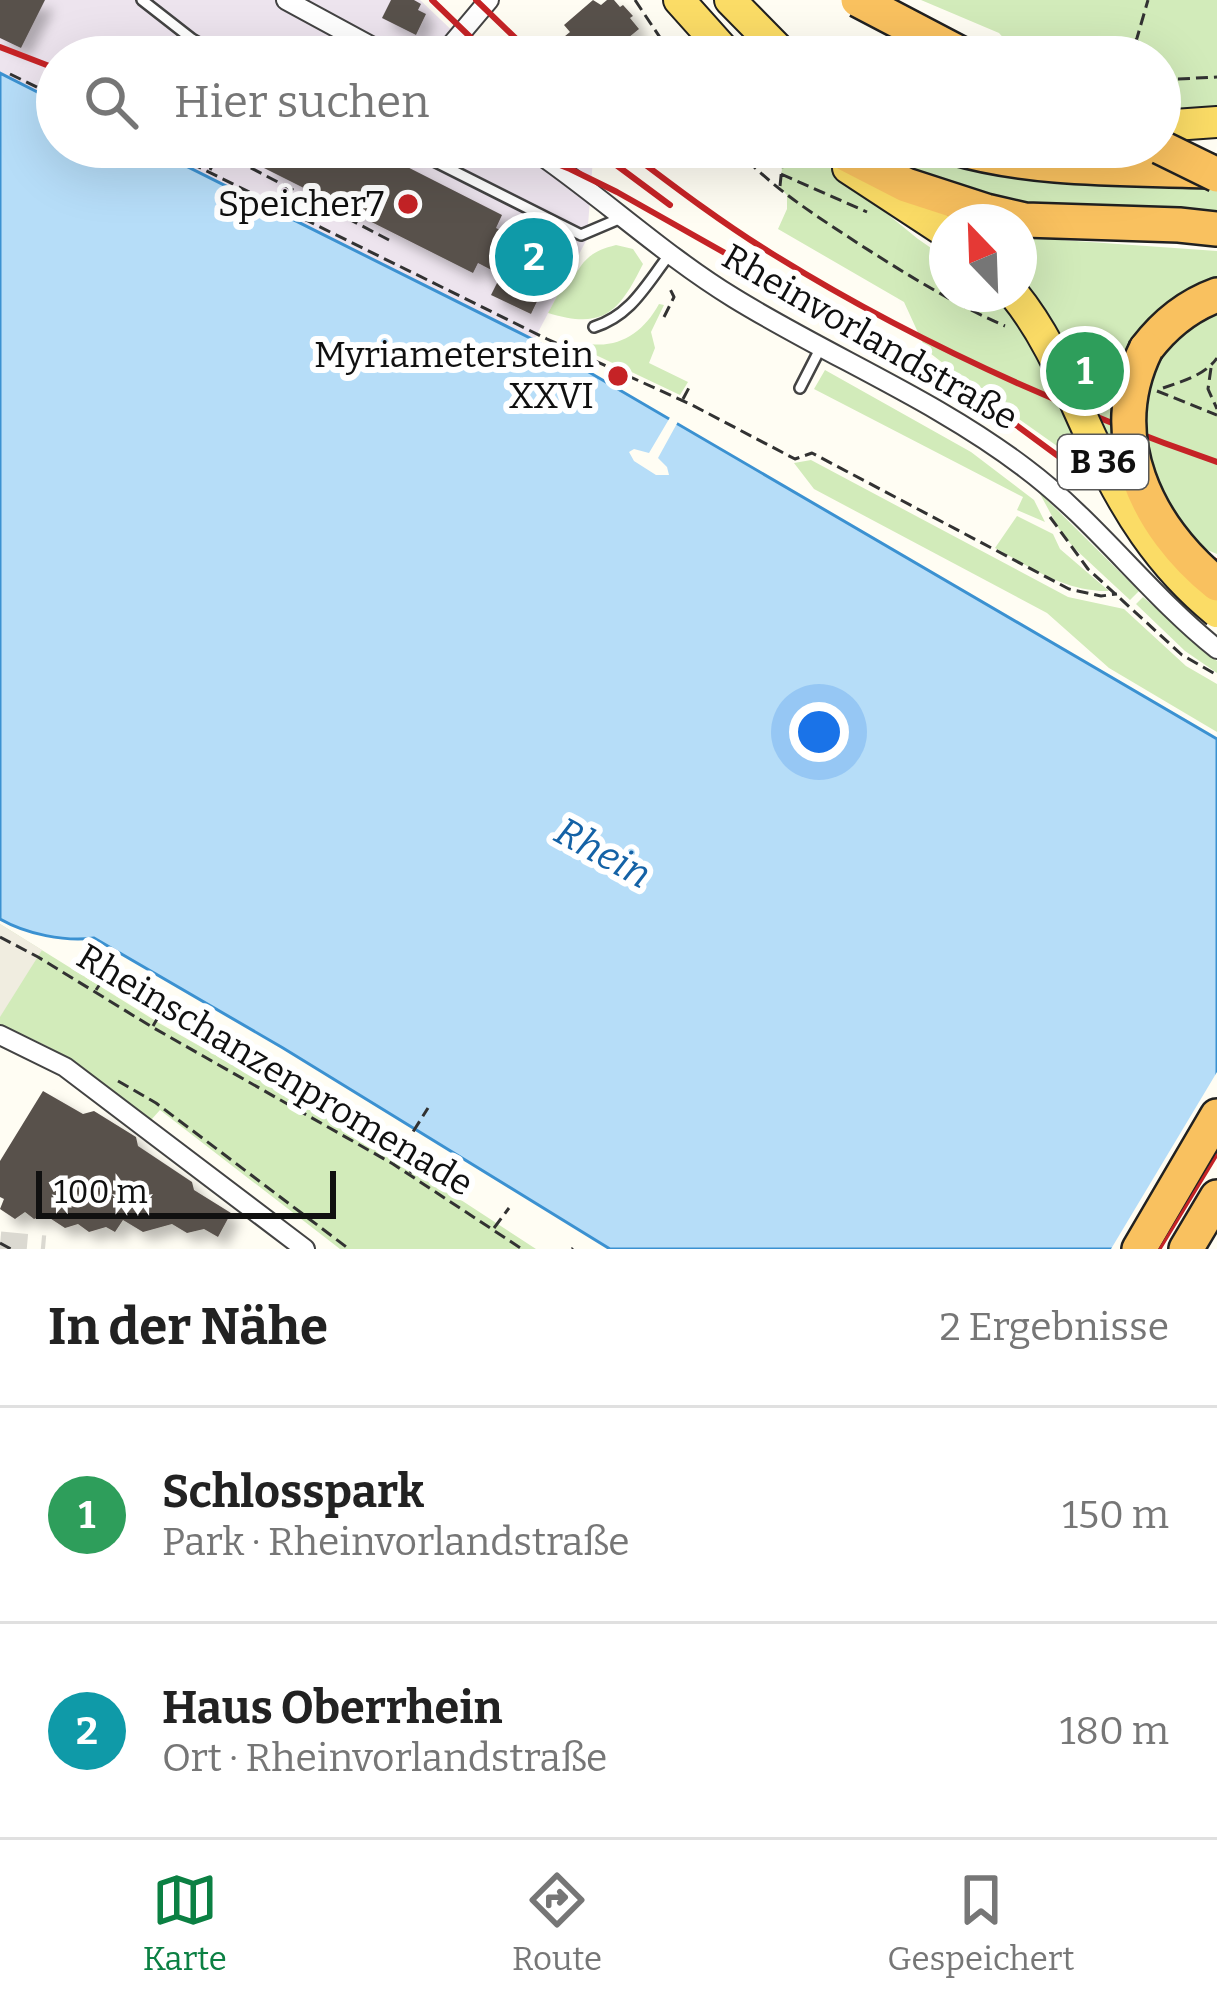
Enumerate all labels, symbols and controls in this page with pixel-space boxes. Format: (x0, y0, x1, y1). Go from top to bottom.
search box (36, 36, 1181, 168)
icon: search (78, 69, 144, 135)
text: Hier suchen (174, 75, 430, 129)
place label: Speicher7 (218, 182, 384, 226)
marker: Speicher7 (395, 191, 421, 217)
north arrow (929, 204, 1037, 312)
pin: 2 (495, 212, 573, 302)
street label: Rheinvorlandstraße (714, 234, 1026, 440)
pin: 1 (1046, 326, 1124, 416)
place label: Myriameterstein XXVI (314, 333, 594, 418)
marker: Myriameterstein XXVI (605, 363, 631, 389)
road number: B 36 (1058, 435, 1148, 489)
your location (789, 702, 849, 762)
water label: Rhein (547, 808, 659, 898)
street label: Rheinschanzenpromenade (69, 934, 481, 1206)
scale bar (36, 1165, 336, 1218)
text: 100 m (54, 1172, 148, 1212)
text: In der Nähe (48, 1296, 328, 1358)
text: 2 Ergebnisse (940, 1304, 1169, 1350)
text: Schlosspark (162, 1465, 424, 1519)
text: 1 (79, 1492, 95, 1538)
text: 150 m (1062, 1492, 1169, 1538)
text: Park · Rheinvorlandstraße (162, 1519, 630, 1565)
text: Haus Oberrhein (162, 1681, 503, 1735)
text: 2 (76, 1708, 98, 1754)
text: 180 m (1060, 1708, 1169, 1754)
text: Ort · Rheinvorlandstraße (162, 1735, 607, 1781)
tab: Karte (143, 1867, 227, 1979)
tab: Route (512, 1867, 602, 1979)
tab: Gespeichert (887, 1867, 1074, 1979)

